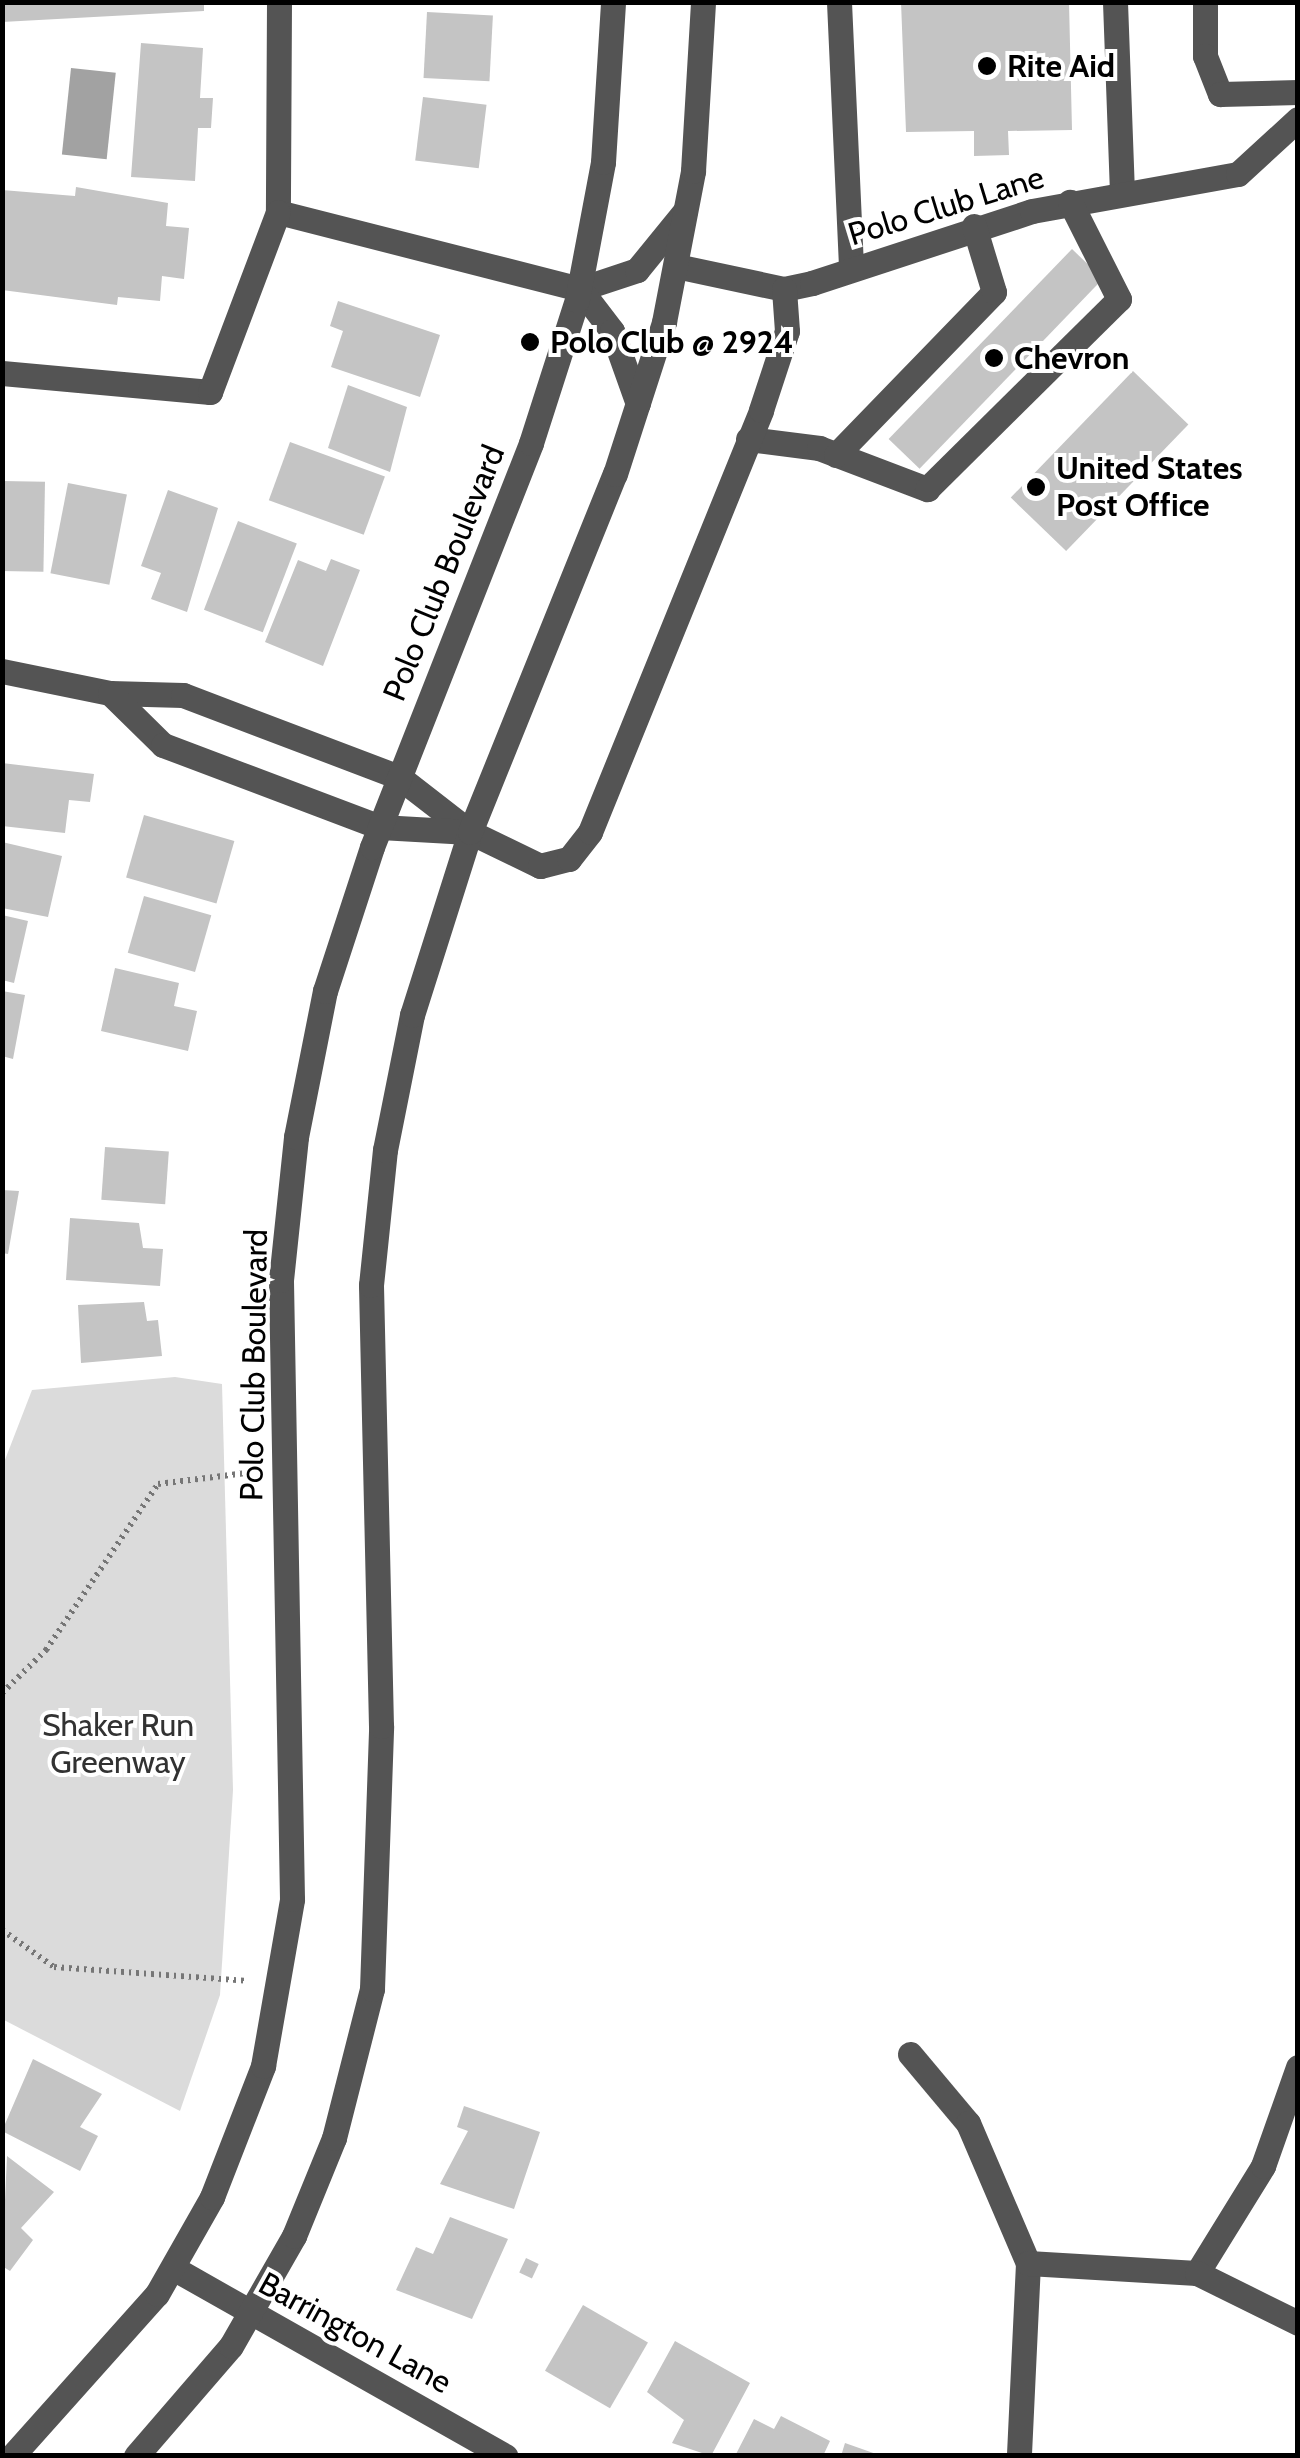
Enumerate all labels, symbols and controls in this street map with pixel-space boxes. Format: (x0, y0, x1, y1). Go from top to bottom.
place label: Rite Aid (1007, 47, 1115, 85)
marker: Rite Aid (976, 55, 998, 77)
street label: Polo Club Lane (844, 158, 1048, 254)
place label: Polo Club @ 2924 (550, 323, 794, 361)
marker: Polo Club @ 2924 (519, 331, 541, 353)
place label: Chevron (1014, 339, 1129, 377)
marker: Chevron (983, 347, 1005, 369)
street label: Polo Club Boulevard (375, 440, 513, 706)
place label: United States Post Office (1056, 450, 1243, 525)
marker: United States Post Office (1025, 476, 1047, 498)
street label: Polo Club Boulevard (232, 1229, 276, 1501)
park label: Shaker Run Greenway (42, 1707, 194, 1782)
street label: Barrington Lane (252, 2264, 458, 2402)

